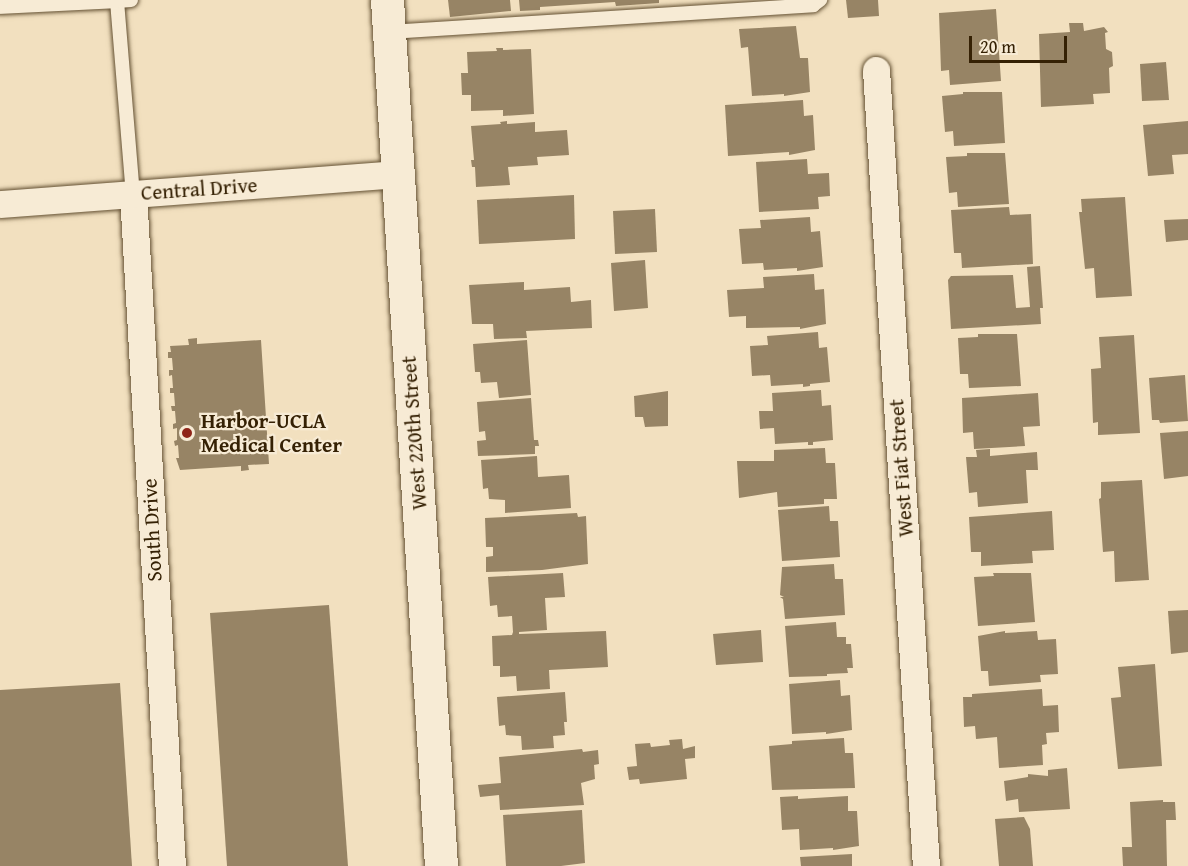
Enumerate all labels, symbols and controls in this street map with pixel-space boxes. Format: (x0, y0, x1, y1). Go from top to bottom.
scale bar (972, 24, 1070, 62)
text: 20 m (980, 33, 1016, 60)
street label: Central Drive (140, 172, 258, 206)
street label: West 220th Street (396, 355, 432, 511)
street label: West Fiat Street (884, 398, 918, 538)
place label: Harbor-UCLA Medical Center (201, 408, 342, 458)
marker: Harbor-UCLA Medical Center (178, 424, 196, 442)
street label: South Drive (137, 478, 167, 582)

